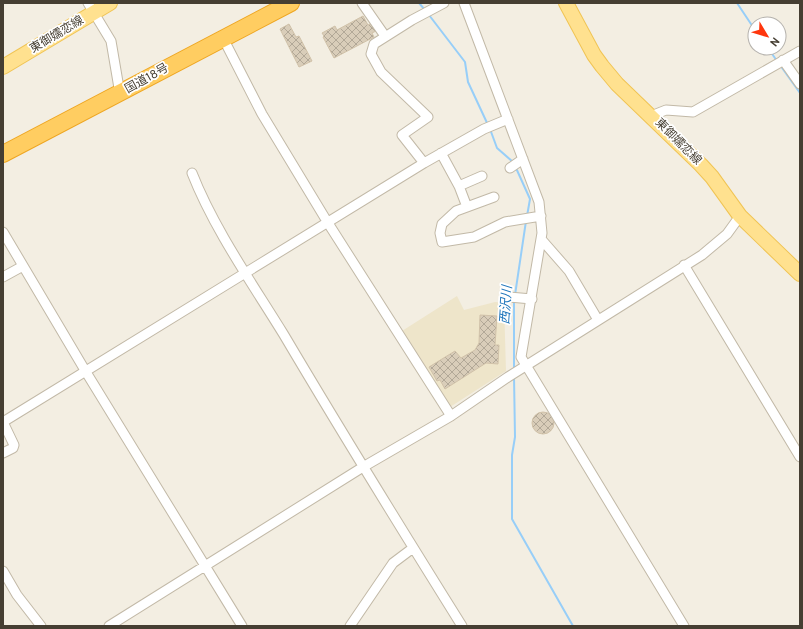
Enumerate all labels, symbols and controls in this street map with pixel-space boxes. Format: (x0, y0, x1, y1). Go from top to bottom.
street label: 東御嬬恋線 (27, 13, 87, 57)
north arrow (747, 16, 787, 56)
text: N (766, 34, 782, 49)
street label: 国道18号 (122, 60, 172, 98)
street label: 東御嬬恋線 (651, 115, 705, 169)
water label: 西沢川 (498, 283, 516, 325)

